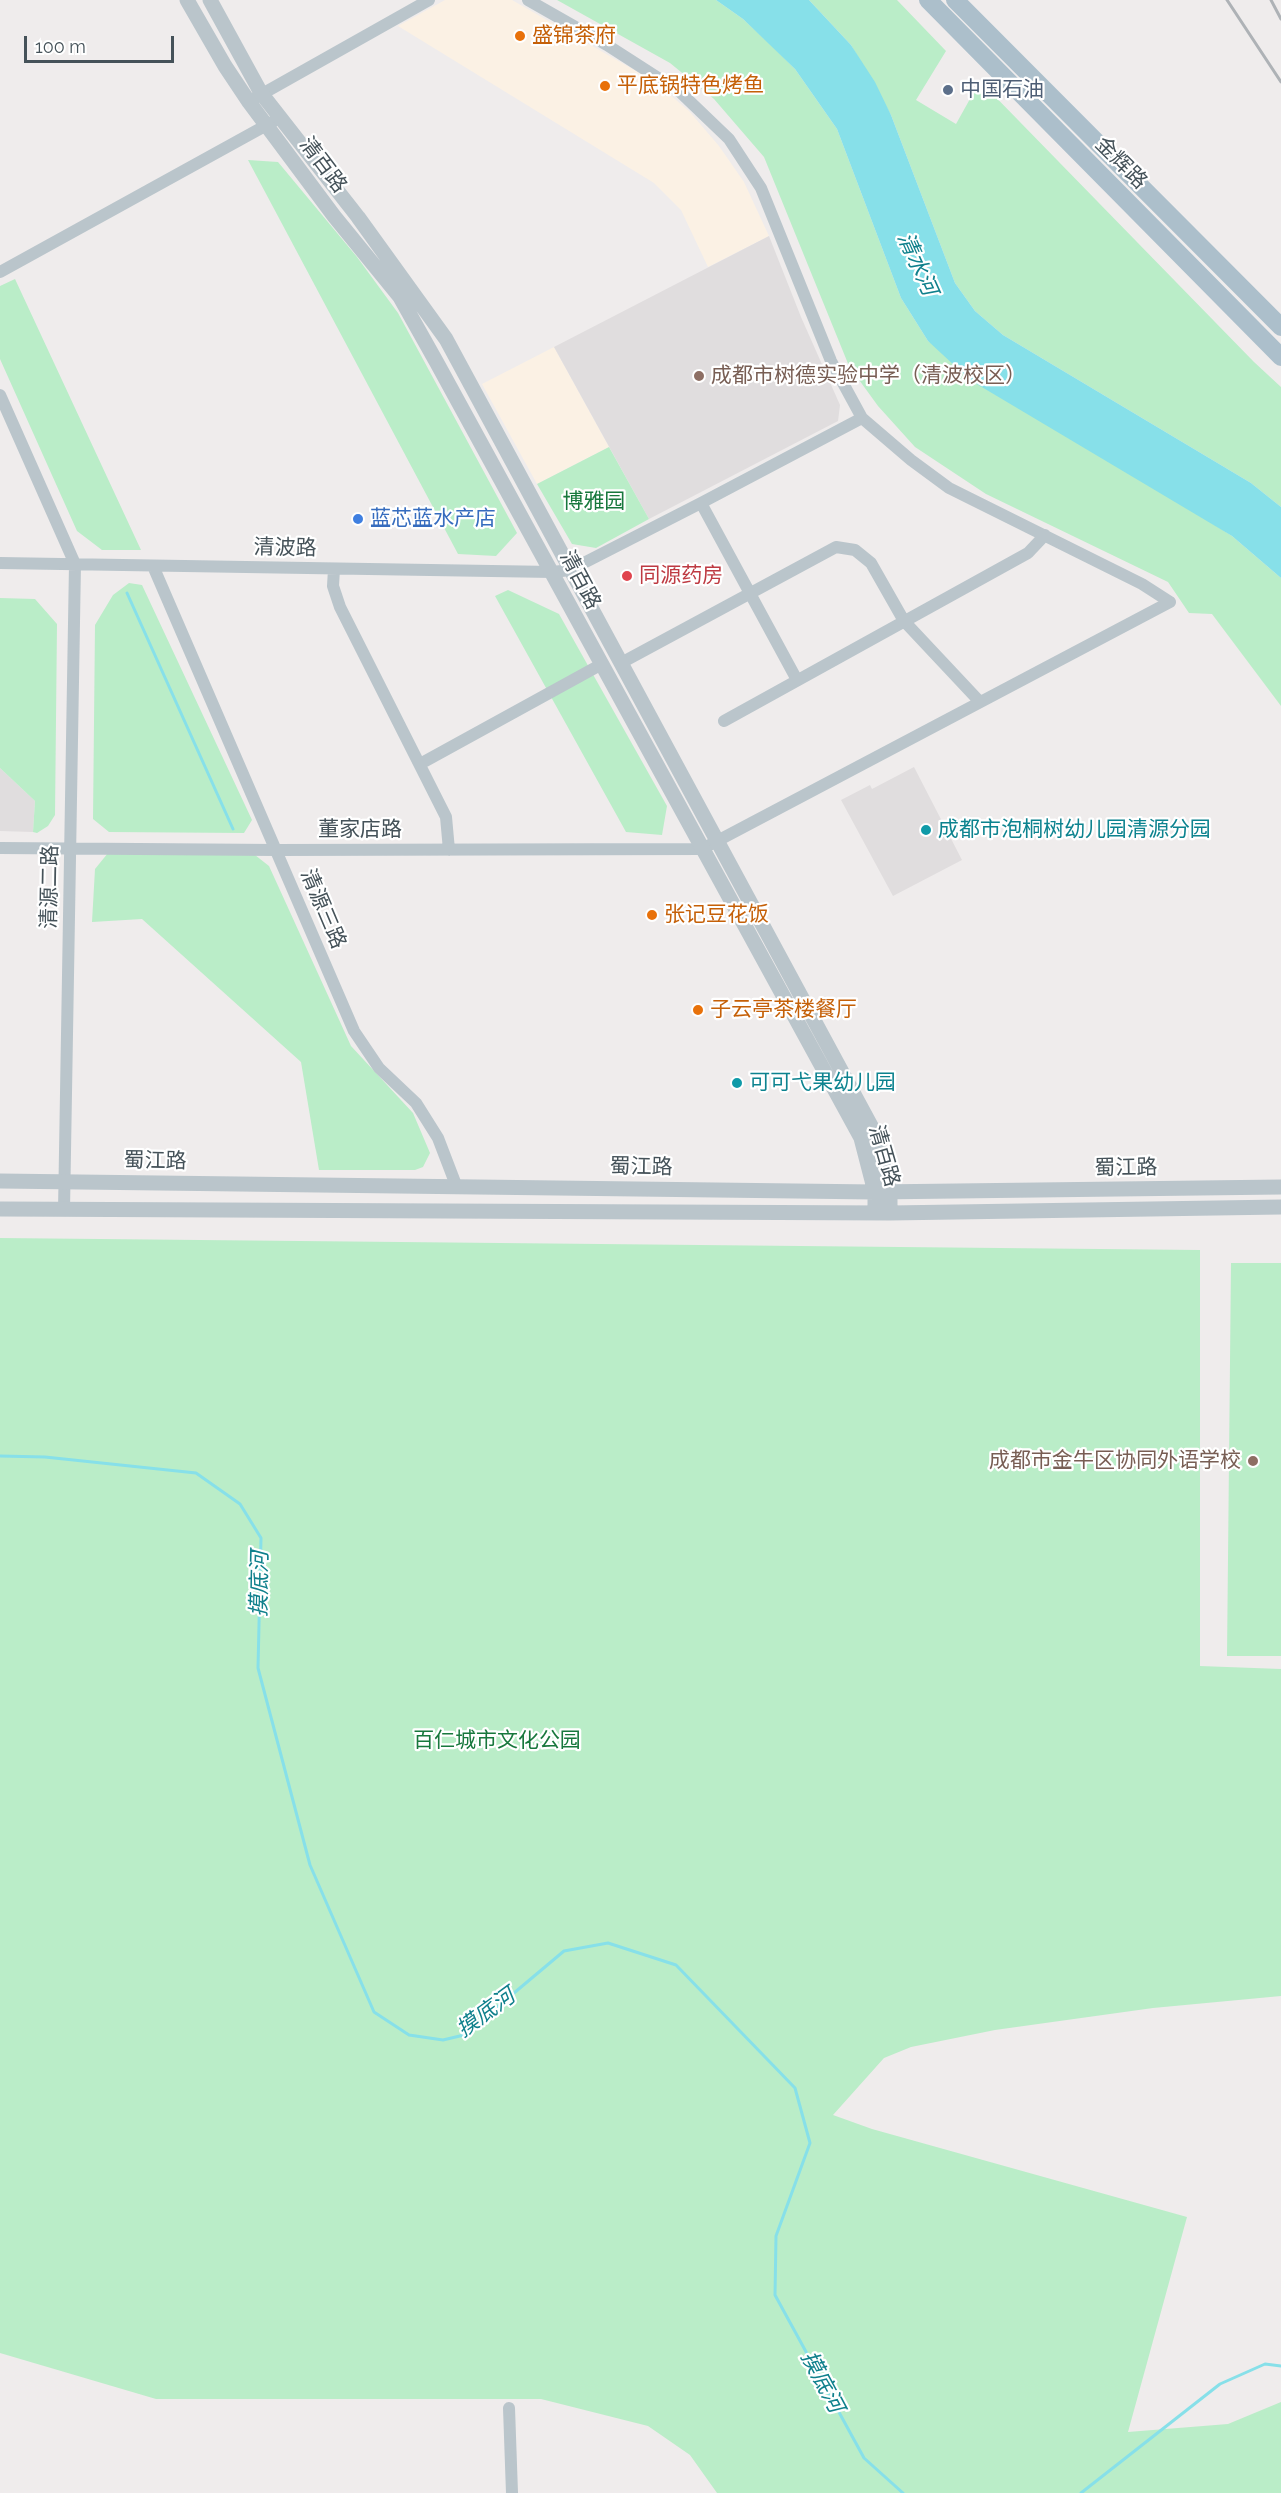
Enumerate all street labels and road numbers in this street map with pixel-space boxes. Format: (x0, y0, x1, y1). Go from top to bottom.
street label: 清百路 (294, 132, 352, 198)
street label: 金辉路 (1090, 132, 1152, 194)
street label: 清波路 (253, 535, 317, 561)
street label: 清百路 (554, 546, 606, 614)
street label: 董家店路 (318, 817, 402, 843)
street label: 清源二路 (37, 845, 63, 929)
street label: 清源三路 (295, 865, 351, 953)
street label: 清百路 (863, 1122, 905, 1190)
street label: 蜀江路 (123, 1148, 187, 1174)
street label: 蜀江路 (609, 1154, 673, 1180)
street label: 蜀江路 (1094, 1155, 1158, 1181)

